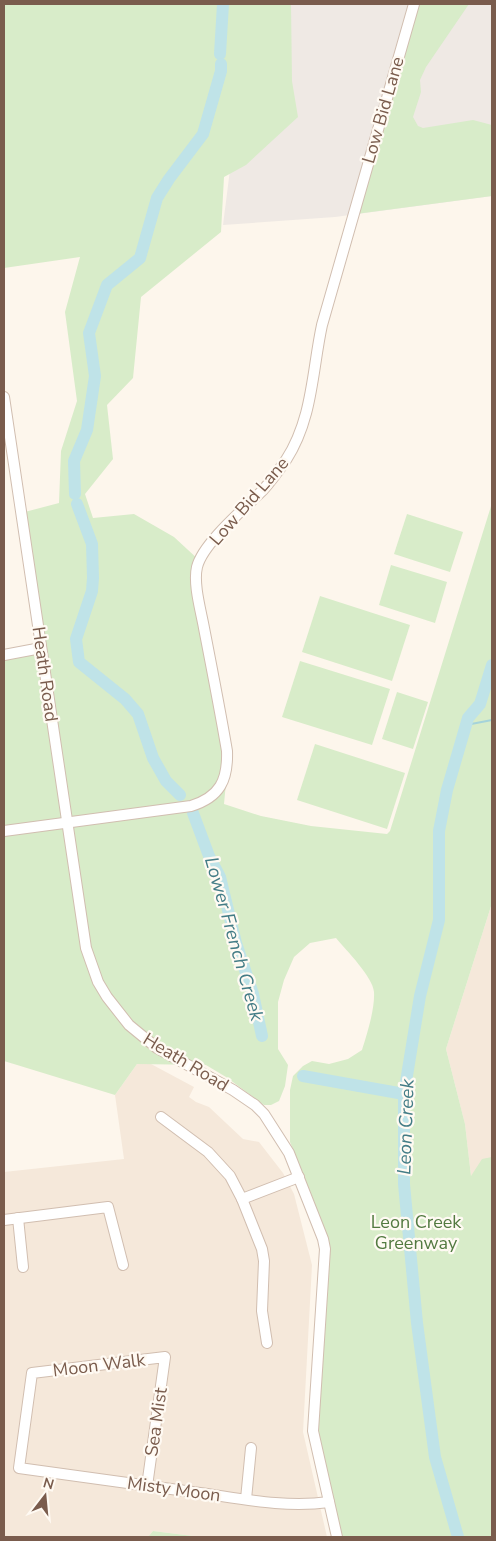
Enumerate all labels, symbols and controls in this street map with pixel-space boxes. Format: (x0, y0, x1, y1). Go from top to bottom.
street label: Low Bid Lane (356, 54, 410, 166)
street label: Low Bid Lane (204, 452, 294, 550)
street label: Heath Road (26, 625, 64, 723)
water label: Lower French Creek (198, 854, 270, 1025)
street label: Heath Road (139, 1027, 233, 1097)
water label: Leon Creek (391, 1078, 421, 1175)
park label: Leon Creek Greenway (371, 1210, 462, 1255)
street label: Moon Walk (51, 1347, 148, 1383)
street label: Sea Mist (139, 1385, 173, 1458)
north arrow (20, 1471, 70, 1521)
street label: Misty Moon (126, 1471, 222, 1507)
text: N (41, 1473, 56, 1495)

